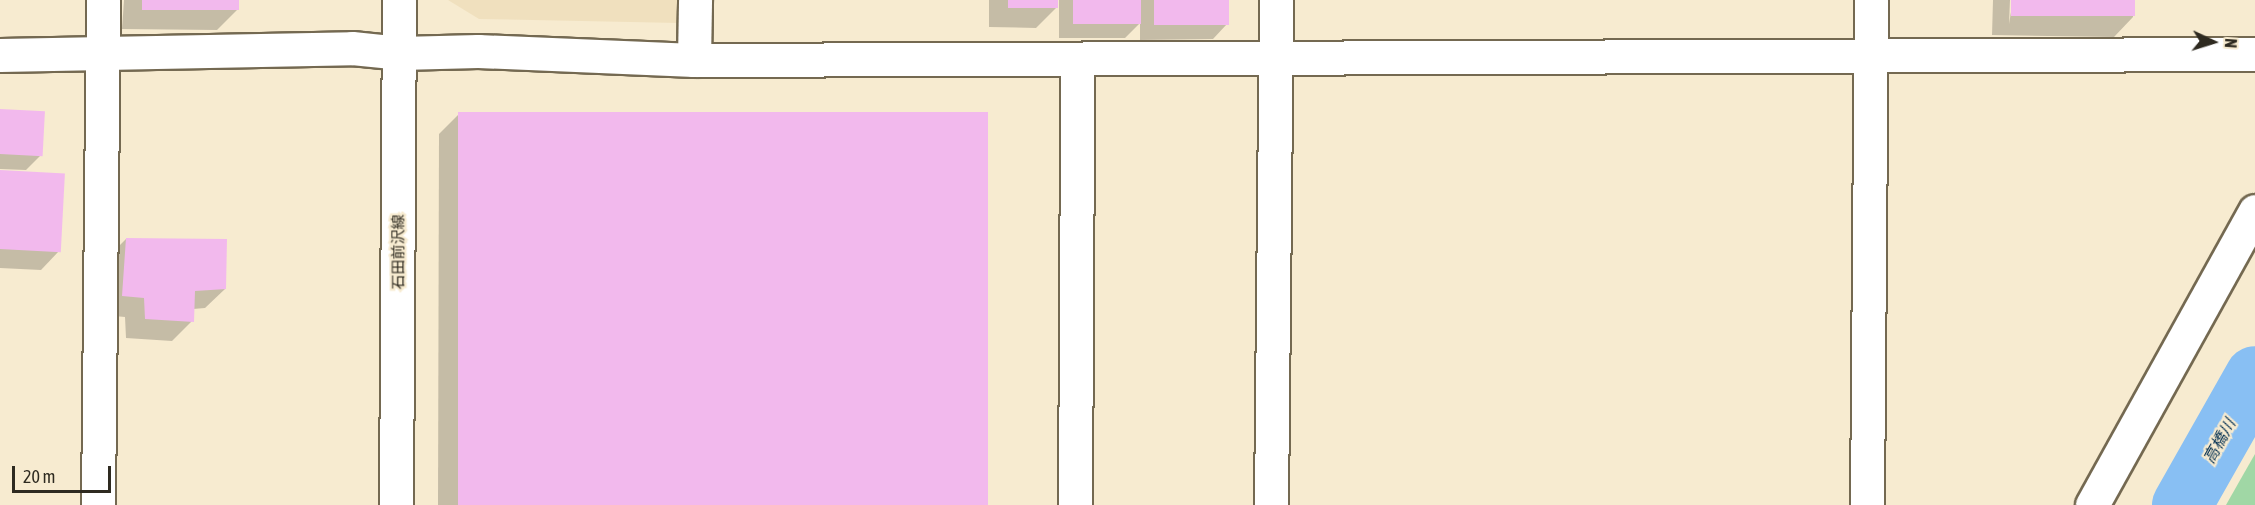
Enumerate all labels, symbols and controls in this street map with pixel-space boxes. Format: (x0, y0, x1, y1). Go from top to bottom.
north arrow (2183, 12, 2243, 72)
text: N (2222, 38, 2240, 49)
street label: 石田前沢線 (389, 215, 407, 289)
water label: 高橋川 (2199, 415, 2239, 467)
scale bar (15, 454, 114, 492)
text: 20 m (23, 466, 55, 487)

